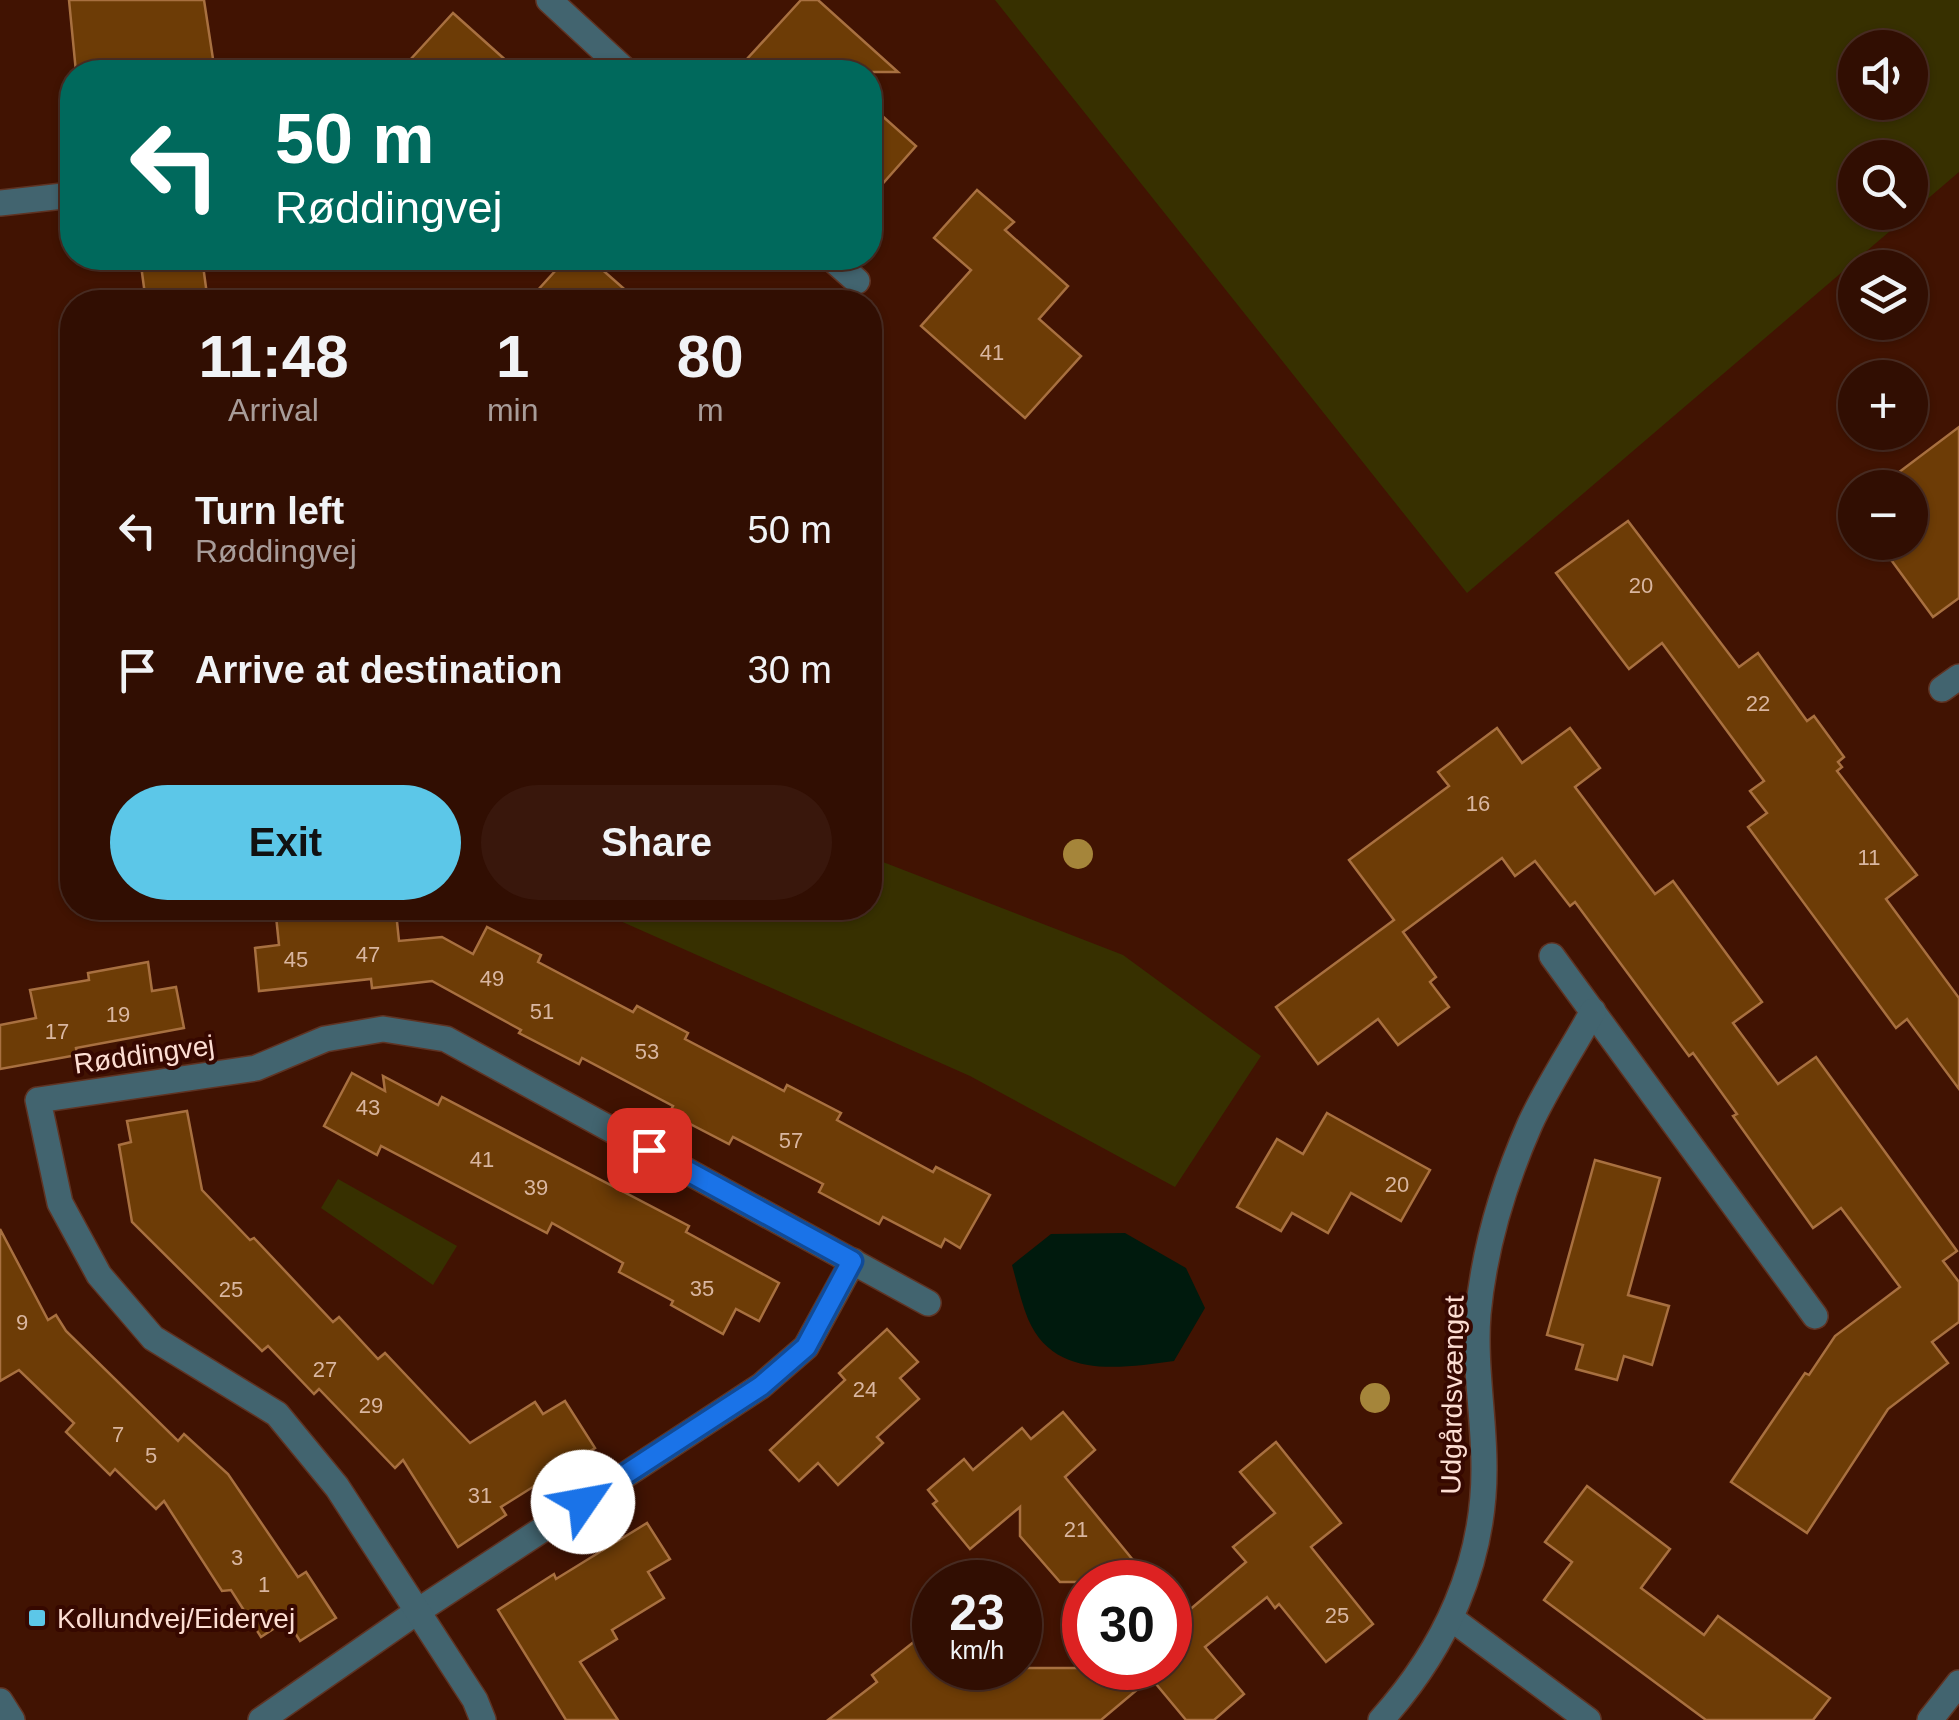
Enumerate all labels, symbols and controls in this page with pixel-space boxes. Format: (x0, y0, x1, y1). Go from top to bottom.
map controls (1838, 30, 1928, 560)
button: sound (1838, 30, 1928, 120)
icon: left (110, 100, 240, 230)
text: 50 m (275, 100, 435, 178)
button: search (1838, 140, 1928, 230)
text: Røddingvej (275, 182, 503, 233)
button: layers (1838, 250, 1928, 340)
text: 11:48 (198, 323, 349, 390)
text: 1 (496, 323, 529, 390)
text: 80 (677, 323, 744, 390)
house number: 41 (980, 340, 1004, 365)
button: + (1838, 360, 1928, 450)
text: Arrival (228, 392, 319, 428)
text: min (487, 392, 538, 428)
text: m (697, 392, 724, 428)
button: − (1838, 470, 1928, 560)
text: Turn left (195, 490, 344, 532)
icon: left (110, 503, 165, 558)
text: 50 m (748, 509, 832, 551)
text: Røddingvej (195, 533, 357, 569)
house number: 20 (1629, 573, 1653, 598)
icon: arrive (110, 643, 165, 698)
text: Arrive at destination (195, 649, 562, 691)
text: 30 m (748, 649, 832, 691)
house number: 22 (1746, 691, 1770, 716)
button: Exit (110, 785, 461, 900)
button: Share (481, 785, 832, 900)
house number: 16 (1466, 791, 1490, 816)
house number: 11 (1858, 845, 1880, 870)
house number: 47 (356, 942, 380, 967)
house number: 45 (284, 947, 308, 972)
house number: 49 (480, 966, 504, 991)
house number: 51 (530, 999, 554, 1024)
house number: 19 (106, 1002, 130, 1027)
house number: 17 (45, 1019, 69, 1044)
street label: Røddingvej (72, 1029, 216, 1080)
house number: 53 (635, 1039, 659, 1064)
house number: 43 (356, 1095, 380, 1120)
pin (607, 1108, 692, 1193)
icon: arrive (622, 1123, 677, 1178)
house number: 57 (779, 1128, 803, 1153)
house number: 41 (470, 1147, 494, 1172)
house number: 20 (1385, 1172, 1409, 1197)
house number: 39 (524, 1175, 548, 1200)
house number: 35 (690, 1276, 714, 1301)
house number: 25 (219, 1277, 243, 1302)
street label: Udgårdsvænget (1435, 1295, 1470, 1495)
house number: 9 (16, 1310, 28, 1335)
house number: 27 (313, 1357, 337, 1382)
house number: 24 (853, 1377, 877, 1402)
house number: 29 (359, 1393, 383, 1418)
house number: 7 (112, 1422, 124, 1447)
house number: 5 (145, 1443, 157, 1468)
position arrow (531, 1450, 635, 1554)
house number: 31 (468, 1483, 492, 1508)
house number: 21 (1064, 1517, 1088, 1542)
house number: 3 (231, 1545, 243, 1570)
speed limit sign: 30 (1062, 1560, 1192, 1690)
house number: 1 (258, 1572, 270, 1597)
text: 23 (949, 1585, 1005, 1641)
place label: Kollundvej/Eidervej (57, 1603, 295, 1634)
house number: 25 (1325, 1603, 1349, 1628)
marker: Kollundvej/Eidervej (26, 1607, 48, 1629)
text: km/h (950, 1636, 1004, 1664)

